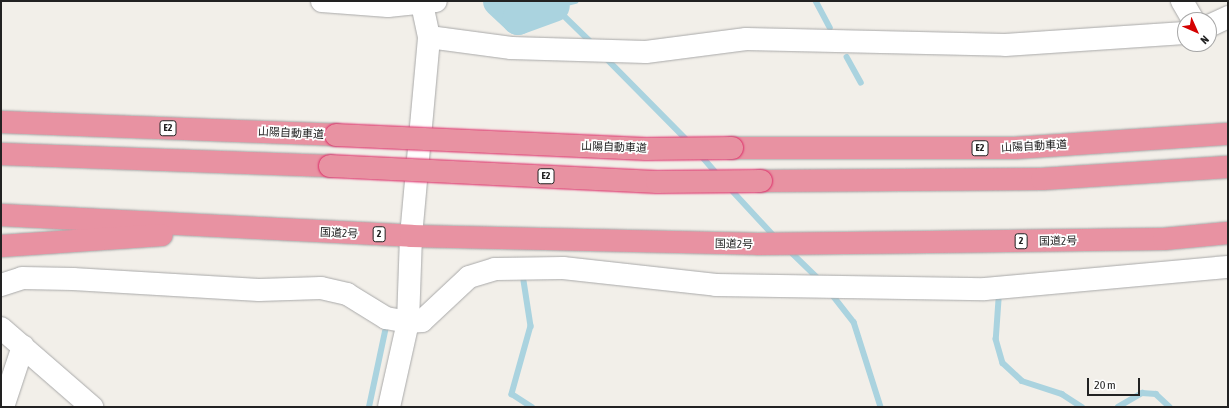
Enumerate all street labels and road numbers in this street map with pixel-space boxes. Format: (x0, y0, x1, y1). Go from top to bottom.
road number: E2 (159, 120, 177, 136)
street label: 山陽自動車道 (258, 125, 324, 141)
street label: 山陽自動車道 (1001, 138, 1067, 154)
street label: 山陽自動車道 (581, 139, 647, 155)
road number: E2 (971, 140, 989, 156)
road number: E2 (537, 168, 555, 184)
street label: 国道2号 (320, 225, 358, 241)
road number: 2 (372, 226, 386, 242)
road number: 2 (1014, 233, 1028, 249)
street label: 国道2号 (1039, 234, 1077, 248)
street label: 国道2号 (715, 237, 753, 251)

